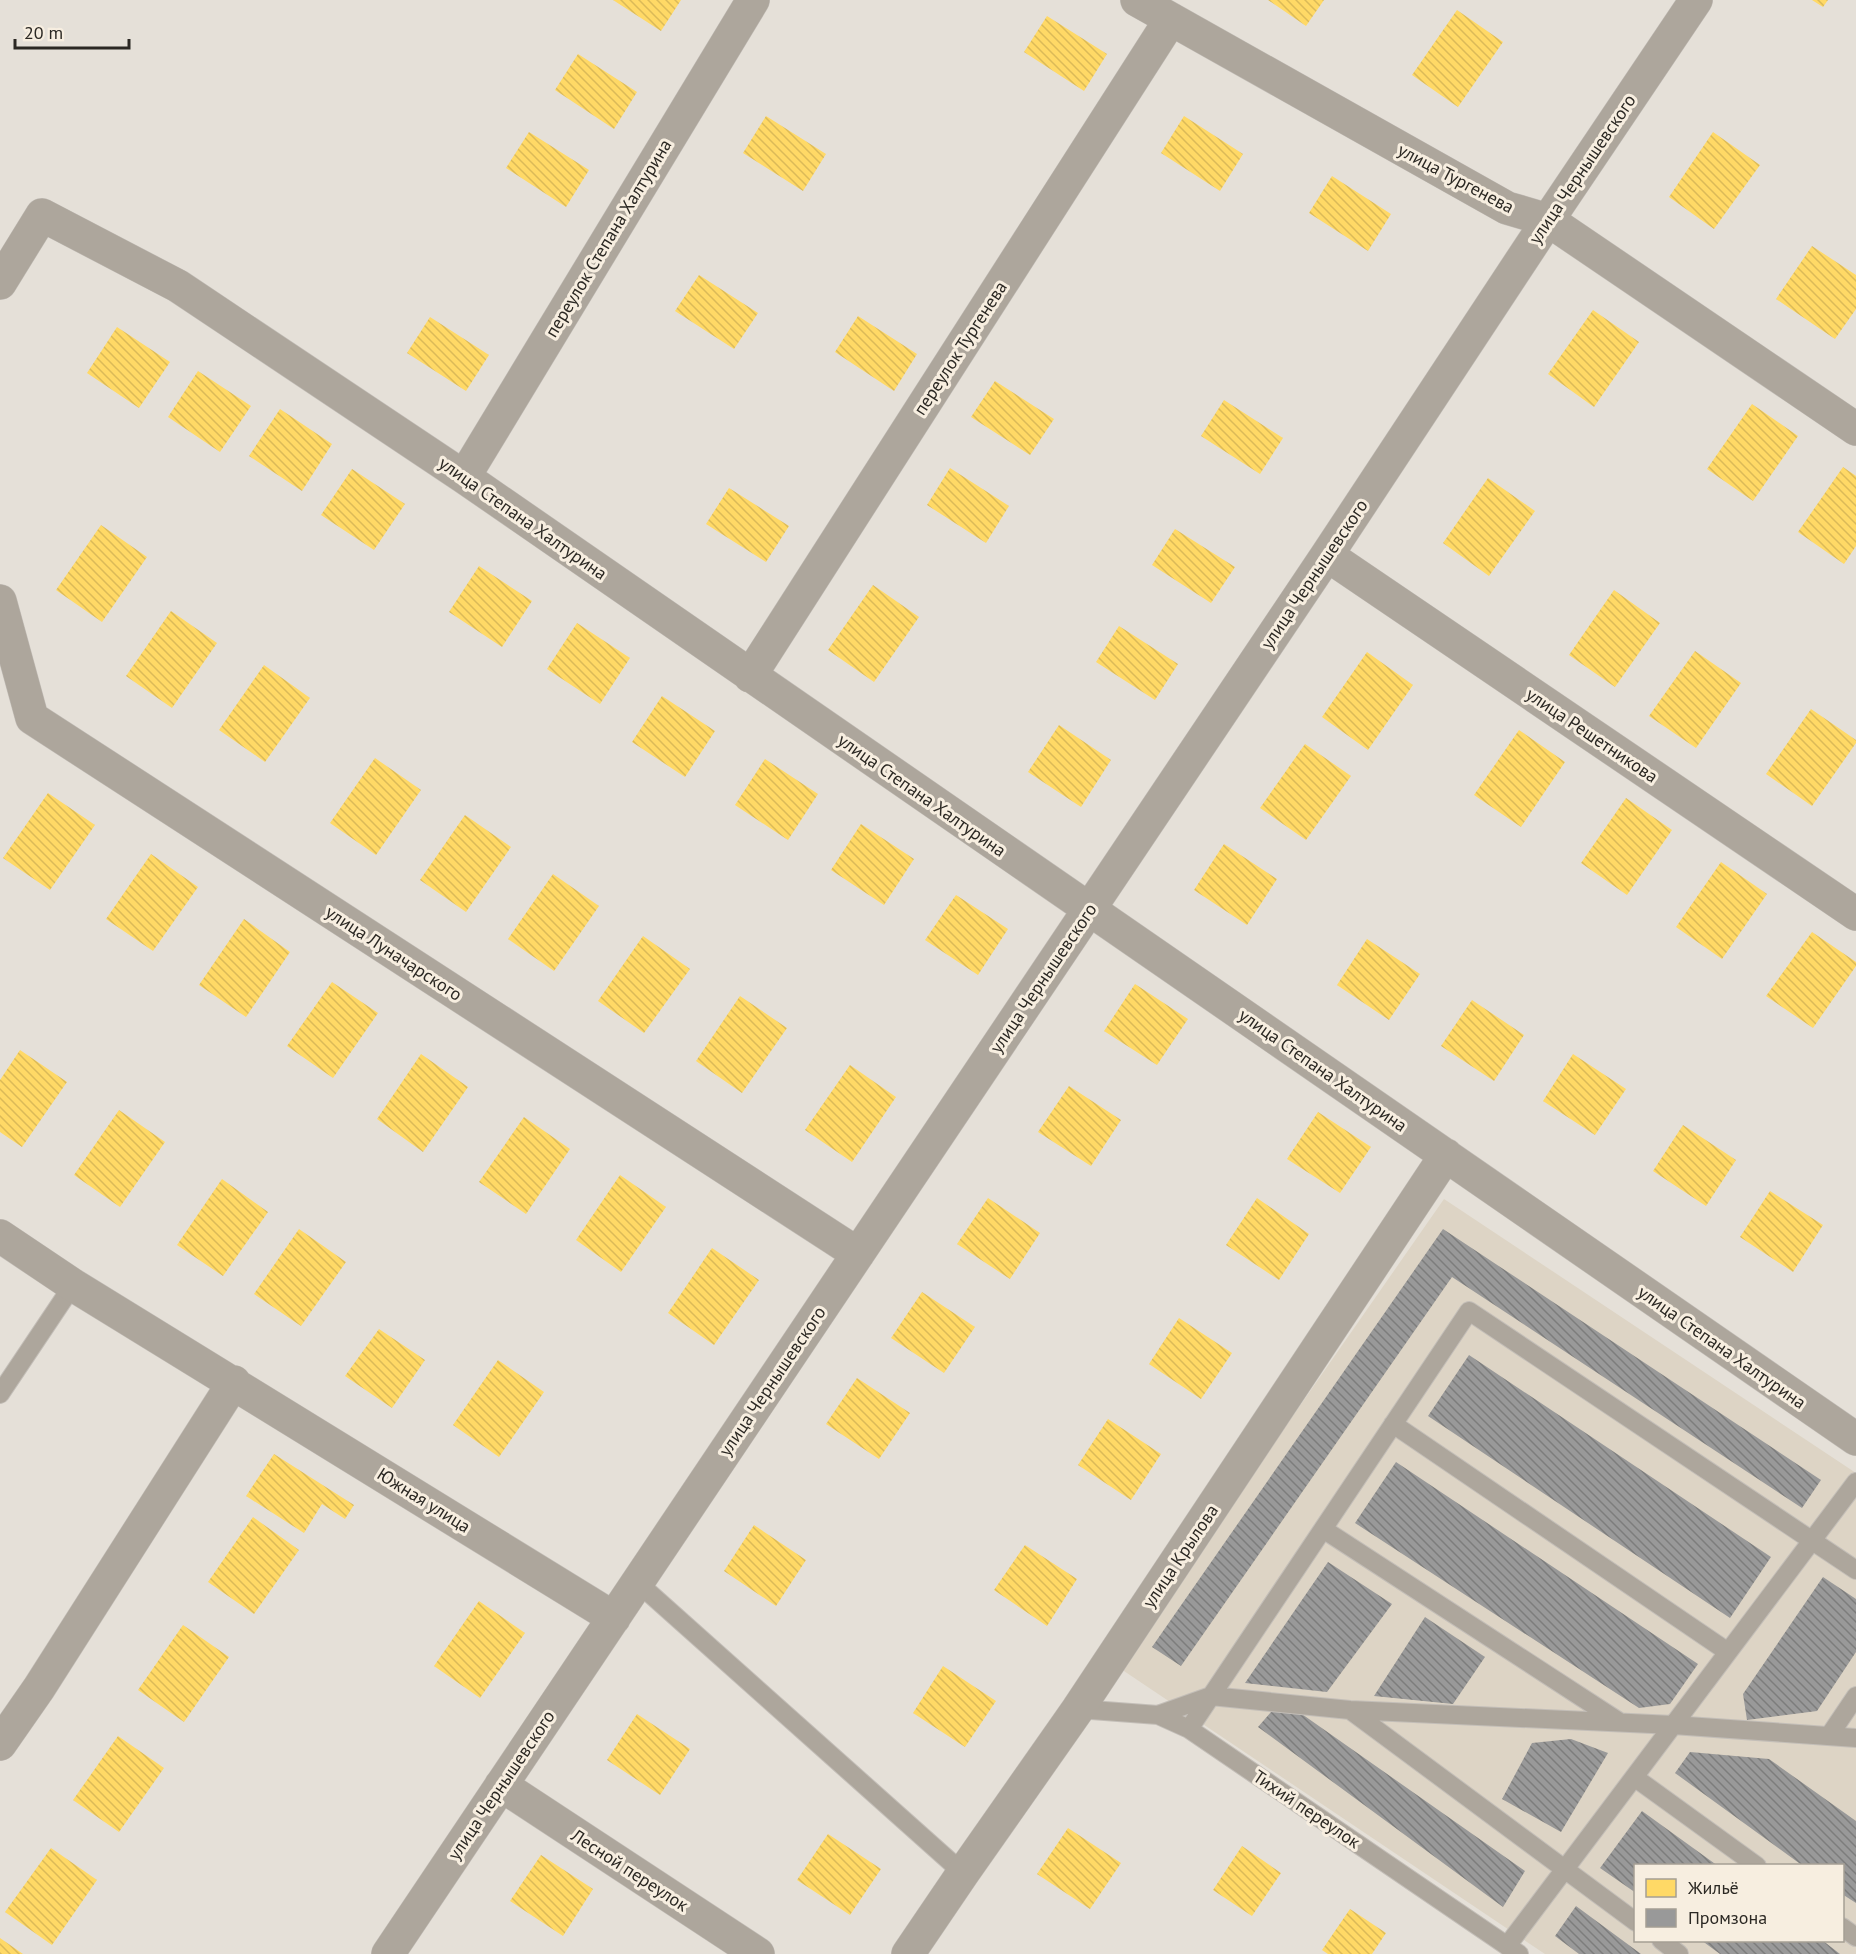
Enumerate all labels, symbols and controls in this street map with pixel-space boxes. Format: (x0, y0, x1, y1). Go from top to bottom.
scale bar (15, 12, 129, 50)
text: 20 m (24, 21, 63, 44)
street label: улица Чернышевского (1523, 90, 1641, 248)
street label: переулок Степана Халтурина (540, 135, 676, 341)
street label: улица Тургенева (1394, 138, 1518, 218)
street label: переулок Тургенева (908, 277, 1012, 419)
street label: улица Степана Халтурина (434, 451, 612, 585)
street label: улица Чернышевского (1255, 495, 1373, 653)
street label: улица Решетникова (1522, 682, 1662, 788)
street label: улица Степана Халтурина (833, 728, 1011, 862)
street label: улица Чернышевского (984, 899, 1102, 1057)
street label: улица Луначарского (321, 900, 467, 1006)
street label: улица Степана Халтурина (1234, 1003, 1412, 1137)
street label: улица Степана Халтурина (1633, 1280, 1811, 1414)
street label: улица Чернышевского (713, 1302, 831, 1460)
street label: Южная улица (373, 1462, 475, 1538)
street label: улица Крылова (1137, 1500, 1223, 1612)
street label: улица Чернышевского (442, 1706, 560, 1864)
street label: Тихий переулок (1249, 1765, 1365, 1854)
street label: Лесной переулок (566, 1823, 693, 1917)
legend (1634, 1864, 1844, 1942)
text: Жильё (1687, 1876, 1739, 1899)
text: Промзона (1688, 1906, 1767, 1929)

